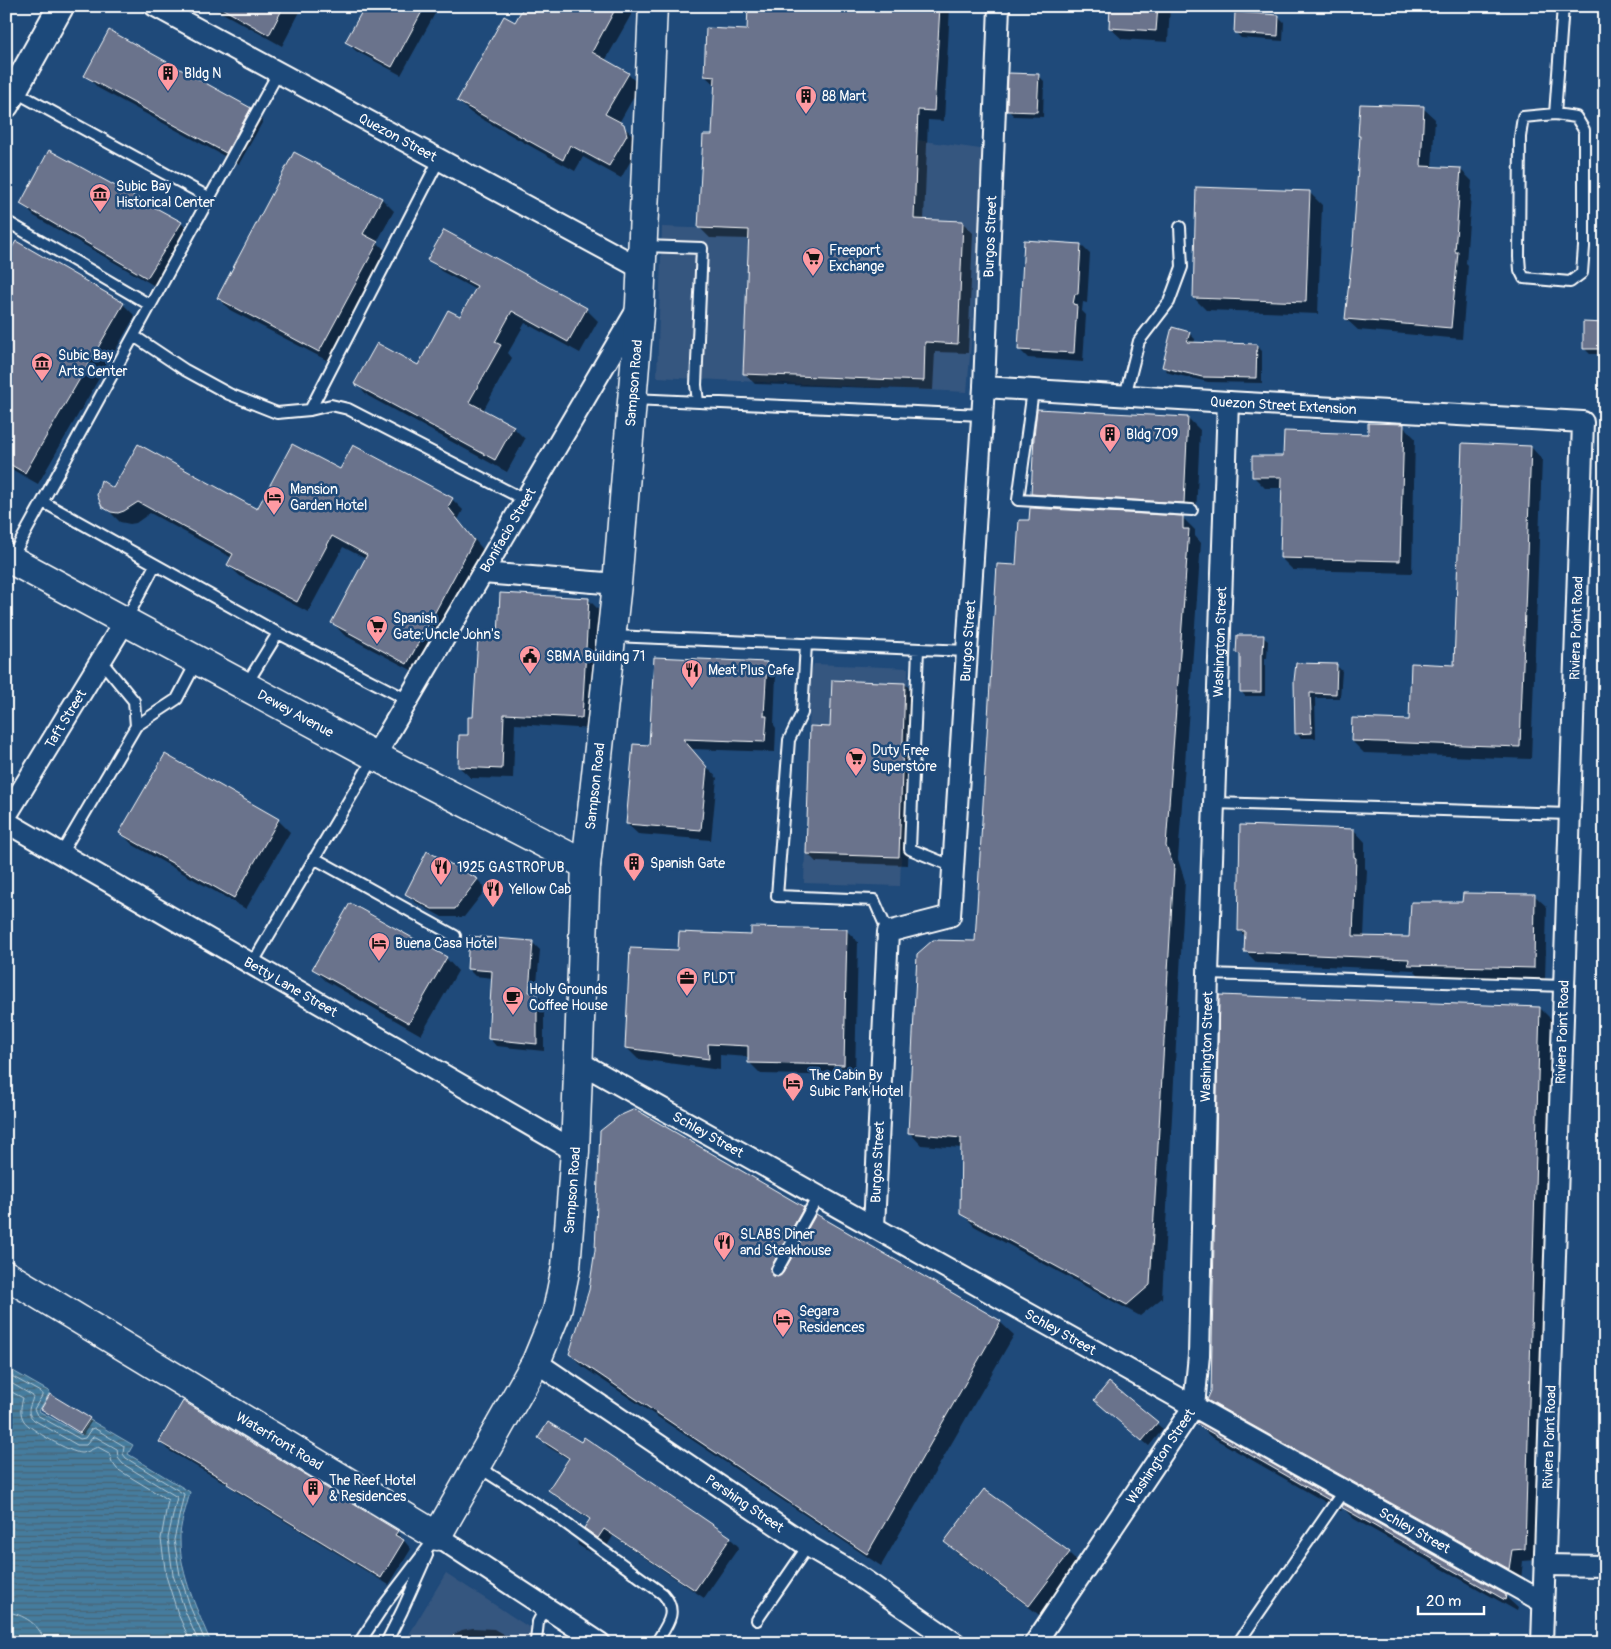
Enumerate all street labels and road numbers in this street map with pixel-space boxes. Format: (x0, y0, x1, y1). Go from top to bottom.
street label: Quezon Street (356, 110, 440, 166)
street label: Burgos Street (980, 195, 1001, 278)
street label: Sampson Road (622, 339, 646, 427)
street label: Quezon Street Extension (1210, 393, 1357, 418)
street label: Bonifacio Street (477, 484, 540, 576)
street label: Riviera Point Road (1566, 575, 1587, 680)
street label: Washington Street (1210, 586, 1231, 698)
street label: Burgos Street (957, 599, 979, 682)
street label: Taft Street (41, 686, 90, 751)
street label: Dewey Avenue (254, 686, 336, 741)
street label: Sampson Road (582, 742, 608, 831)
street label: Betty Lane Street (241, 953, 341, 1021)
street label: Riviera Point Road (1552, 979, 1573, 1084)
street label: Washington Street (1197, 991, 1217, 1102)
street label: Schley Street (669, 1108, 747, 1162)
street label: Burgos Street (867, 1120, 888, 1203)
street label: Sampson Road (561, 1146, 584, 1235)
street label: Schley Street (1022, 1305, 1099, 1359)
street label: Riviera Point Road (1539, 1384, 1560, 1489)
street label: Washington Street (1123, 1405, 1199, 1507)
street label: Waterfront Road (233, 1408, 326, 1474)
street label: Pershing Street (702, 1471, 787, 1536)
street label: Schley Street (1376, 1504, 1454, 1558)

